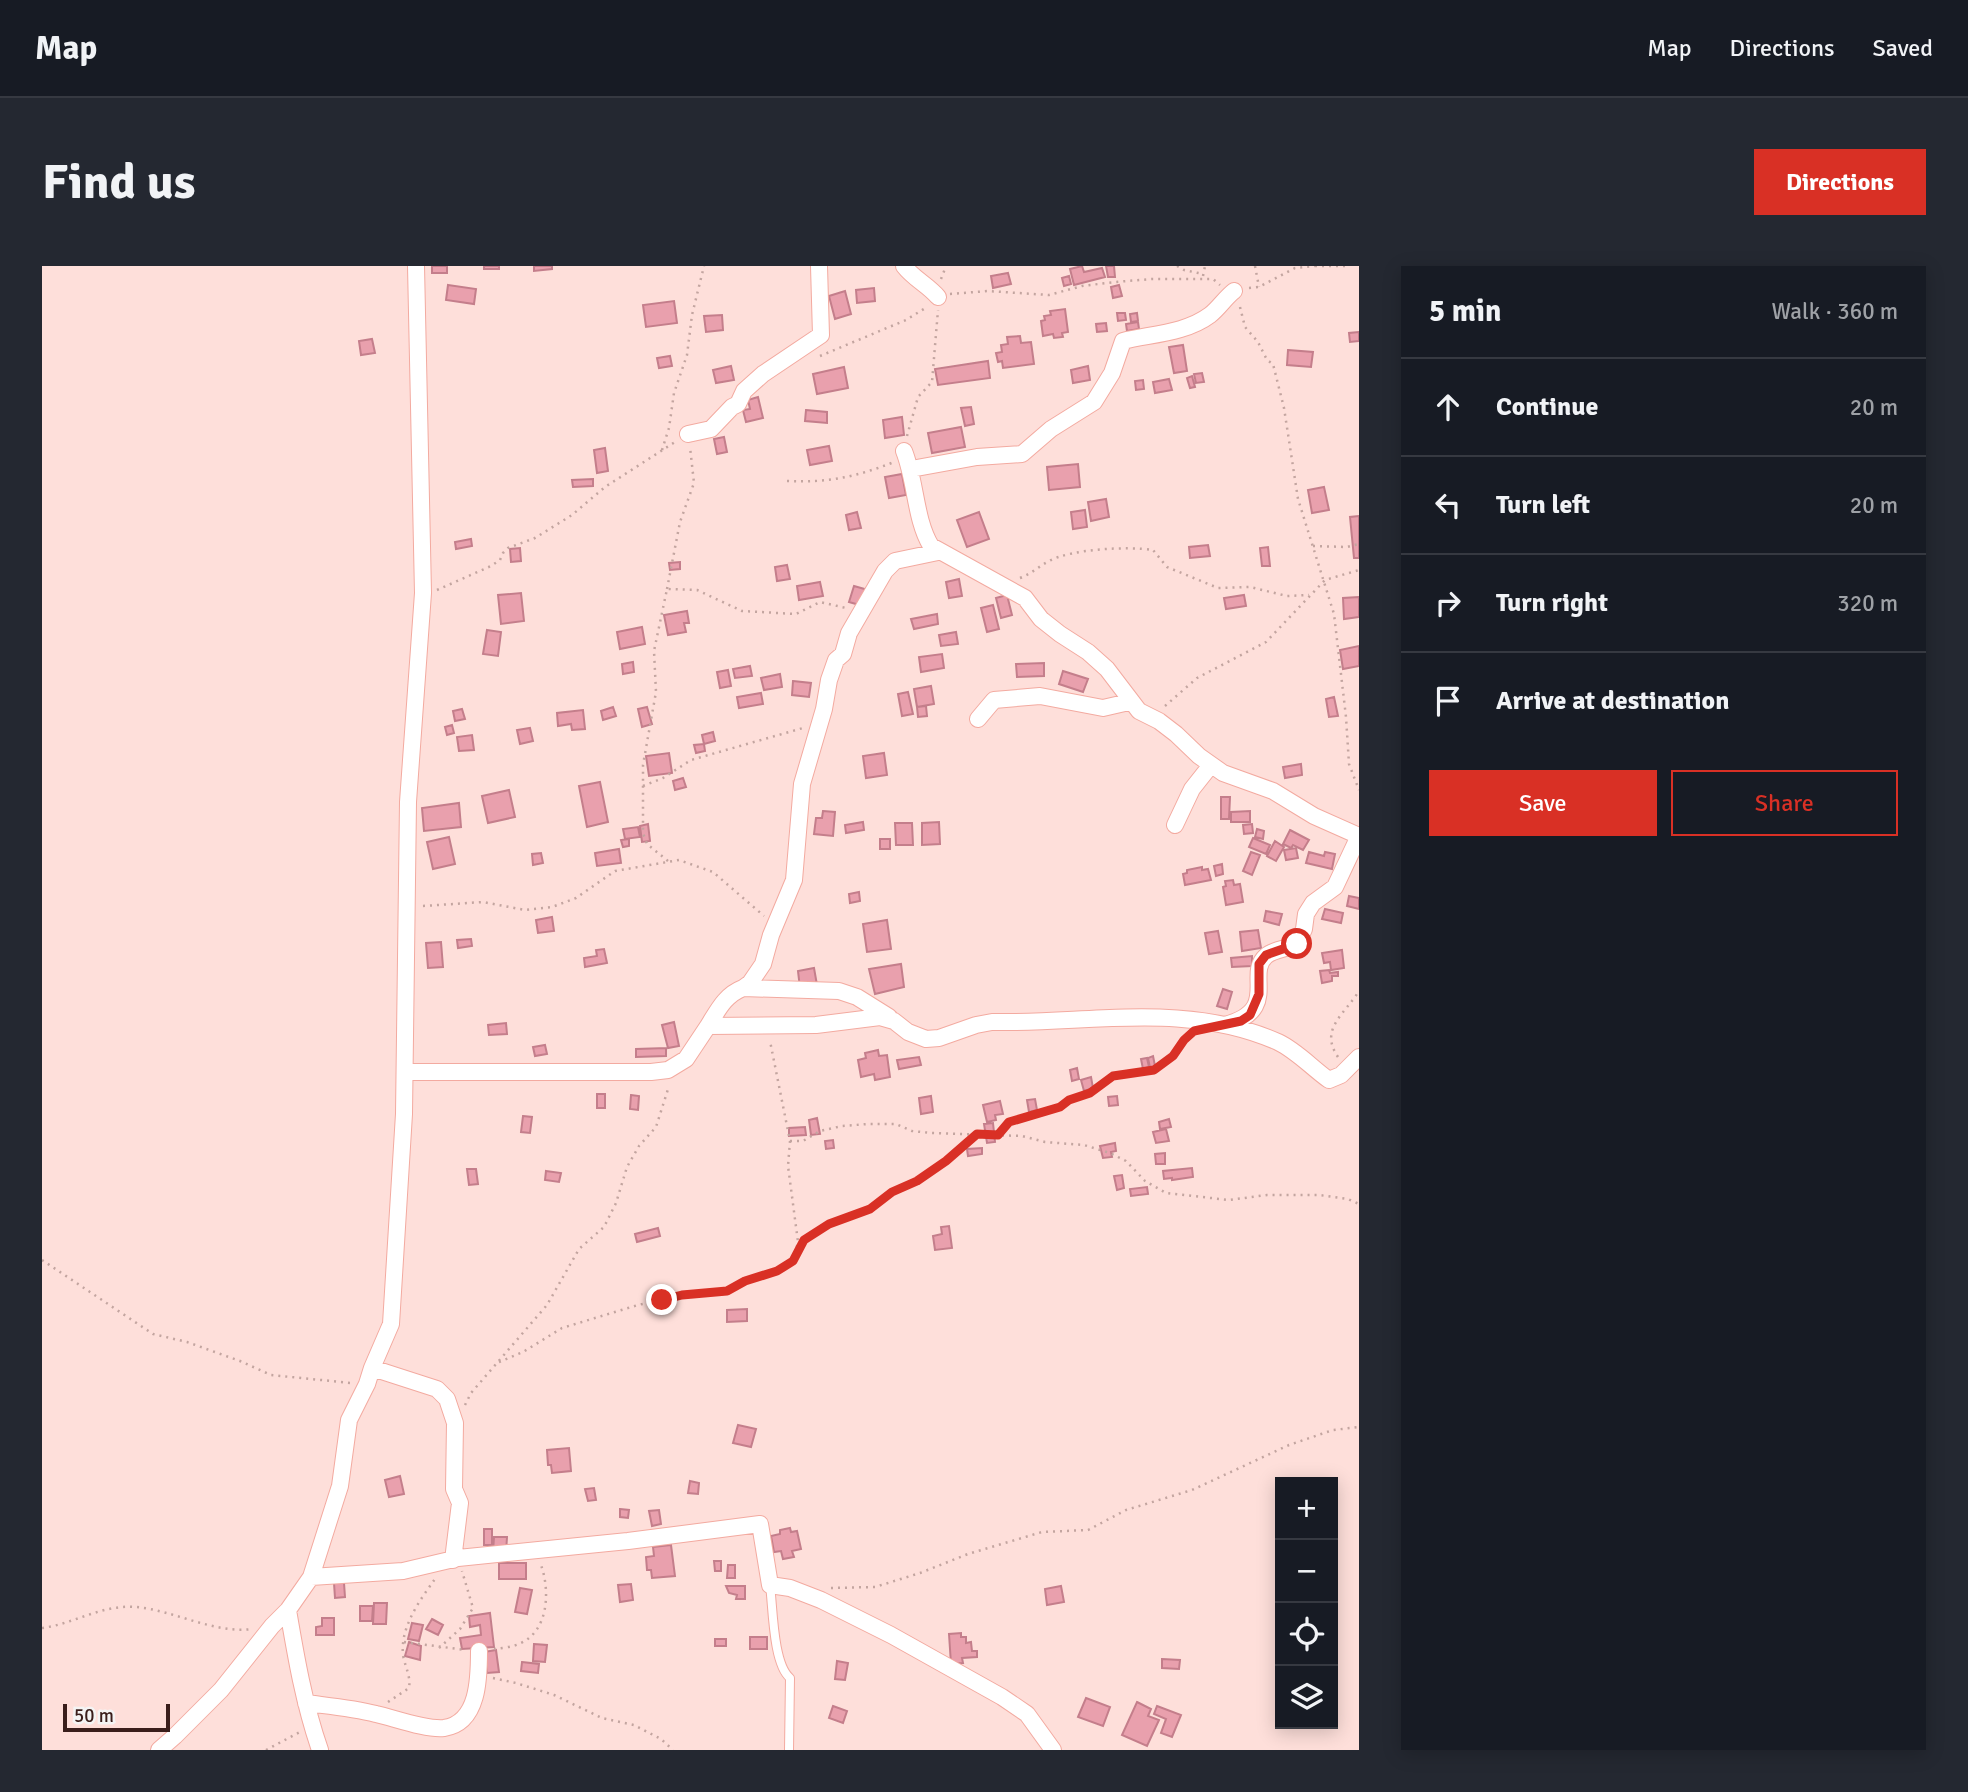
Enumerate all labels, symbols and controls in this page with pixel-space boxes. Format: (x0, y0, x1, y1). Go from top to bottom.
text: Map (35, 28, 97, 69)
text: Map (1647, 33, 1692, 63)
text: Directions (1730, 33, 1835, 63)
text: Saved (1873, 33, 1933, 63)
button: Directions (1754, 149, 1926, 215)
text: Find us (42, 152, 195, 212)
text: 5 min (1429, 293, 1501, 330)
text: Walk · 360 m (1772, 297, 1898, 326)
icon: ahead (1429, 388, 1467, 426)
text: Continue (1496, 391, 1598, 423)
text: 20 m (1850, 393, 1898, 422)
icon: left (1429, 486, 1467, 524)
text: Turn left (1496, 489, 1590, 521)
text: 20 m (1850, 491, 1898, 520)
icon: right (1429, 584, 1467, 622)
text: Turn right (1496, 587, 1608, 619)
text: 320 m (1837, 589, 1898, 618)
icon: arrive (1429, 682, 1467, 720)
text: Arrive at destination (1496, 685, 1729, 717)
button: Save (1429, 770, 1657, 836)
button: Share (1671, 770, 1898, 836)
route start (1281, 928, 1312, 959)
route end (646, 1284, 677, 1315)
map controls (1275, 1477, 1338, 1729)
button: + (1275, 1477, 1338, 1540)
button: − (1275, 1540, 1338, 1603)
button: locate (1275, 1603, 1338, 1666)
button: layers (1275, 1666, 1338, 1729)
scale bar (63, 1701, 170, 1733)
text: 50 m (74, 1704, 114, 1728)

